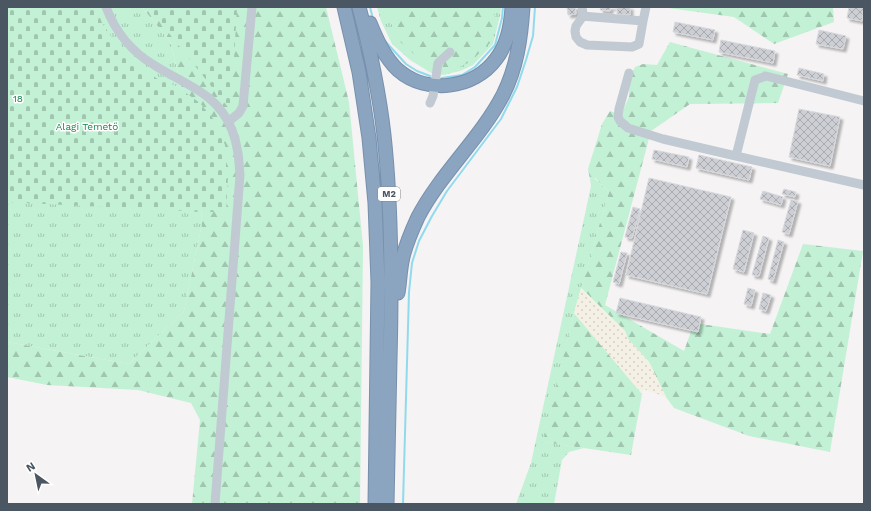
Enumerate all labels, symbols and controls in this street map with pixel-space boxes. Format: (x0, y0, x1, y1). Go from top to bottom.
park label: 18 (13, 93, 23, 104)
park label: Alagi Temető (56, 121, 118, 132)
road number: M2 (378, 187, 400, 201)
north arrow (16, 455, 56, 495)
text: N (24, 459, 38, 475)

